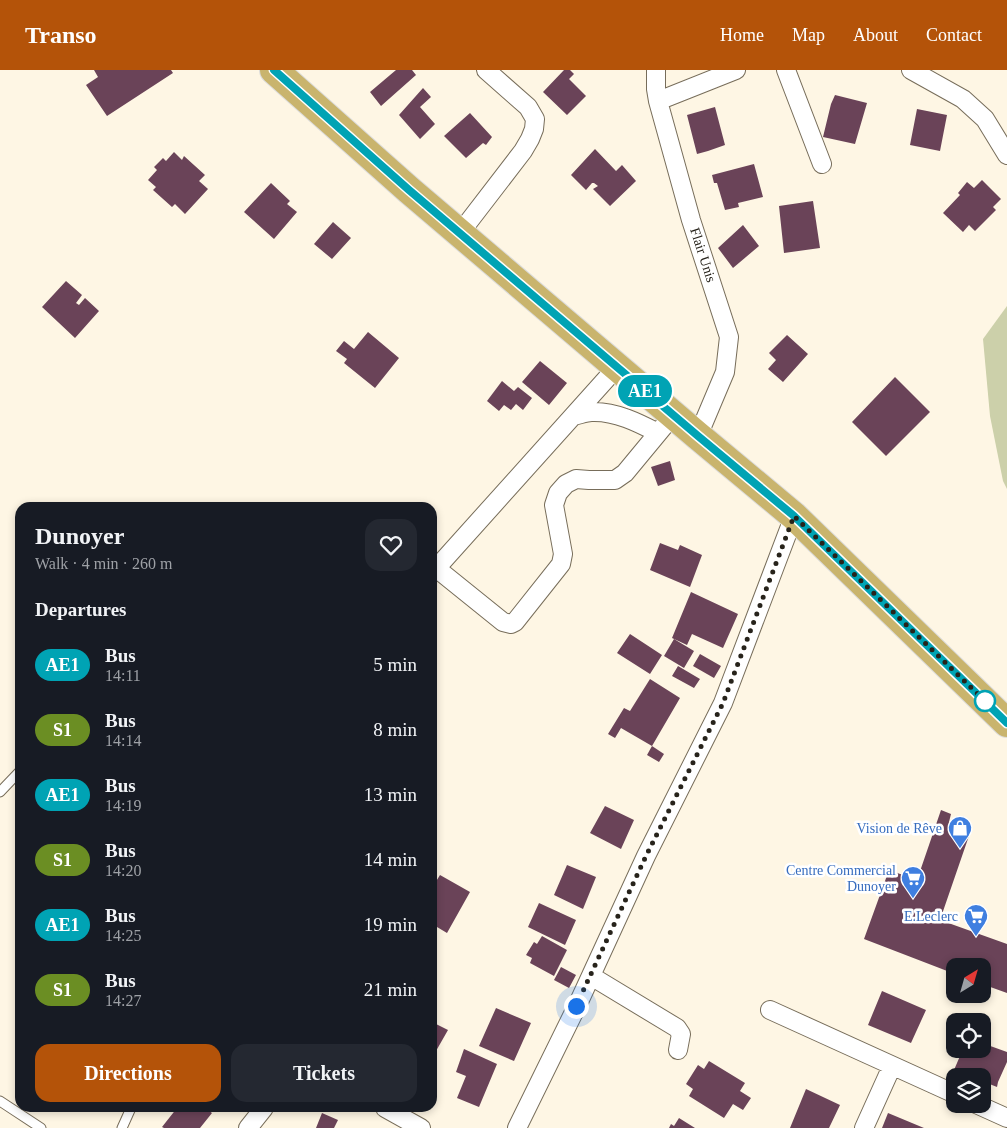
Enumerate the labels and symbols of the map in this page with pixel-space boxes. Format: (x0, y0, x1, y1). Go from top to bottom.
street label: Flair Unis (687, 226, 719, 284)
line badge: AE1 (616, 375, 674, 407)
unlabelled marker (974, 690, 996, 712)
shop icon: Vision de Rêve (947, 815, 973, 849)
place label: Vision de Rêve (857, 821, 942, 836)
place label: Centre Commercial Dunoyer (786, 863, 896, 894)
supermarket icon: Centre Commercial Dunoyer (900, 865, 926, 899)
supermarket icon: E.Leclerc (963, 903, 989, 937)
place label: E.Leclerc (904, 909, 958, 924)
north arrow (946, 958, 991, 1002)
your location (564, 994, 589, 1019)

